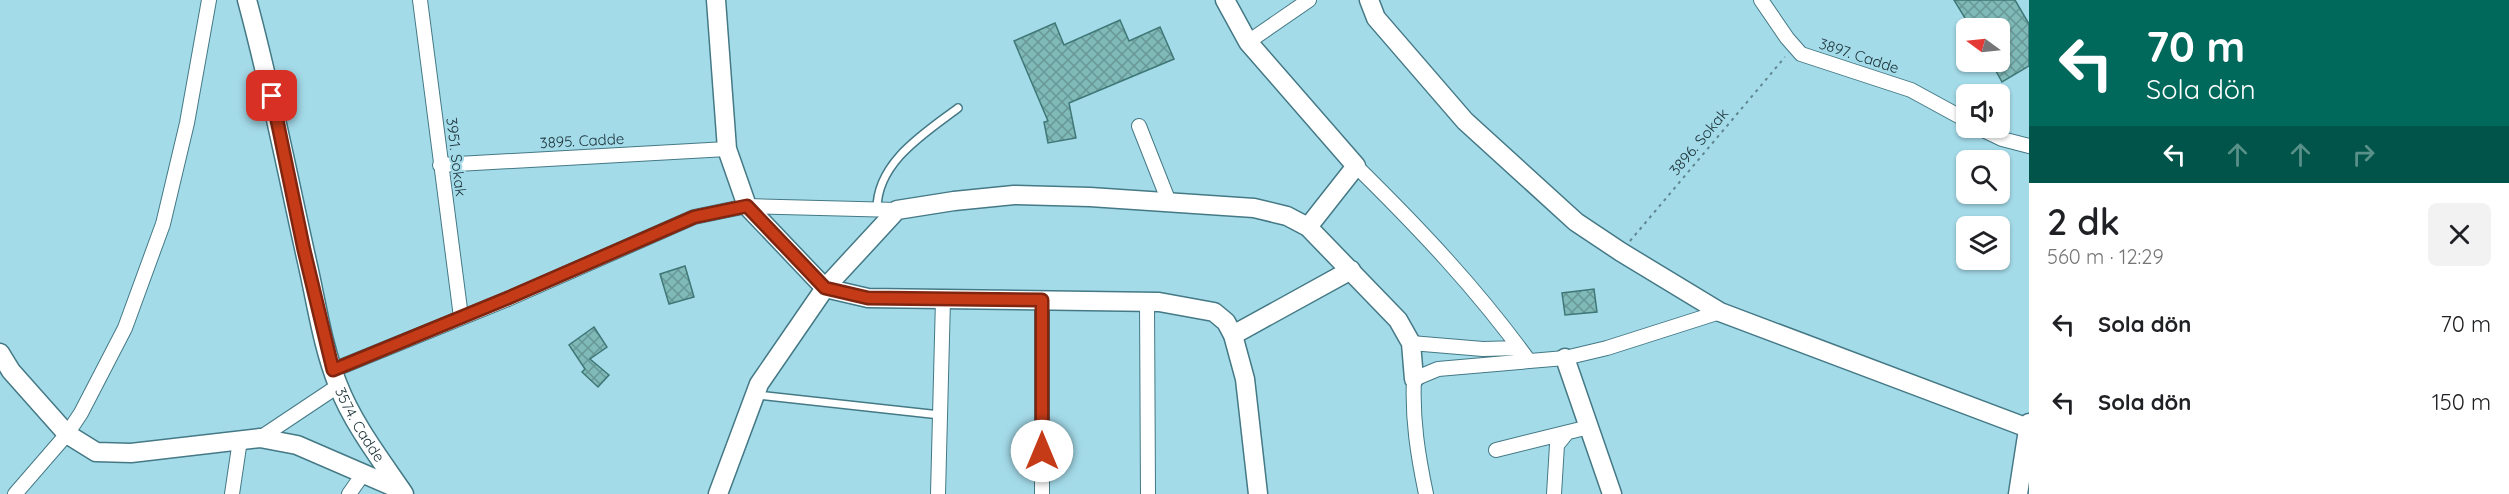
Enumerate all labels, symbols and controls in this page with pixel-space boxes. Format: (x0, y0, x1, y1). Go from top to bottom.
north arrow (1956, 18, 2010, 72)
map controls (1956, 18, 2010, 270)
text: 70 m (2146, 20, 2245, 73)
icon: left (2047, 24, 2125, 102)
street label: 3897. Cadde (1817, 34, 1902, 77)
pin (246, 70, 297, 121)
text: Sola dön (2146, 72, 2256, 106)
icon: arrive (255, 79, 288, 112)
button: sound (1956, 84, 2010, 138)
street label: 3896. Sokak (1665, 104, 1732, 179)
street label: 3951. Sokak (442, 116, 471, 197)
street label: 3895. Cadde (539, 129, 625, 152)
icon: left (2158, 138, 2191, 171)
icon: ahead (2221, 138, 2254, 171)
icon: ahead (2284, 138, 2317, 171)
icon: right (2347, 138, 2380, 171)
button: search (1956, 150, 2010, 204)
text: 2 dk (2047, 199, 2120, 244)
button: close (2428, 203, 2491, 266)
button: layers (1956, 216, 2010, 270)
text: 560 m · 12:29 (2047, 244, 2164, 269)
icon: left (2047, 308, 2080, 341)
text: Sola dön (2098, 310, 2191, 338)
text: 70 m (2441, 310, 2491, 338)
street label: 3574. Cadde (331, 384, 389, 466)
icon: left (2047, 386, 2080, 419)
text: Sola dön (2098, 388, 2191, 416)
text: 150 m (2432, 388, 2491, 416)
position arrow (1010, 419, 1074, 483)

